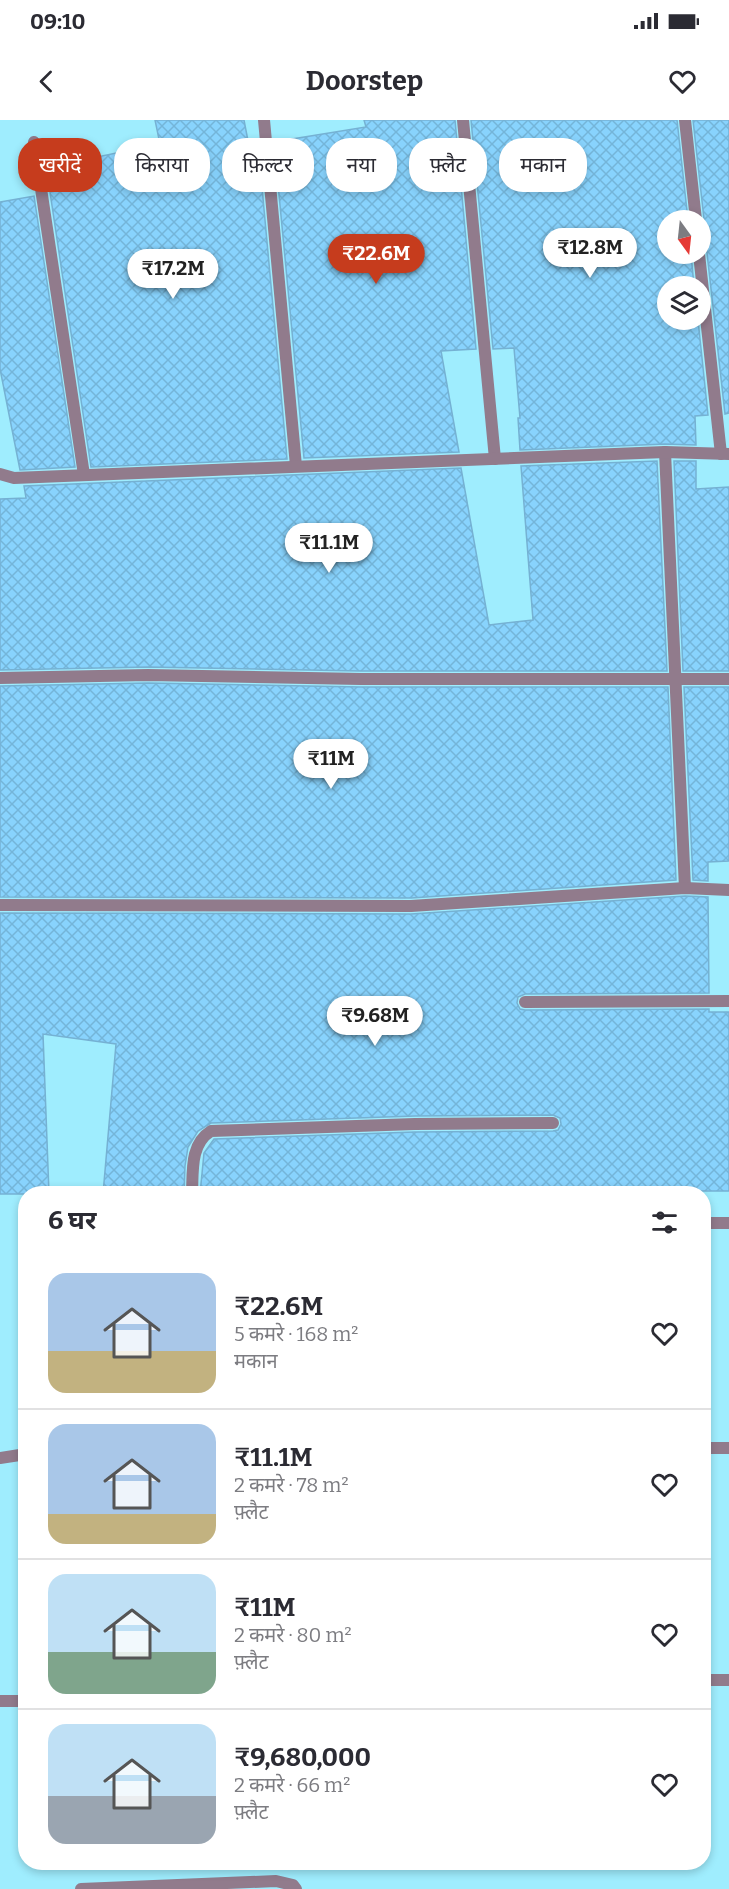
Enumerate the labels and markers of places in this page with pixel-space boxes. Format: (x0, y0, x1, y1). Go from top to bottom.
pin: ₹12.8M (541, 228, 639, 279)
pin: ₹22.6M (327, 234, 425, 285)
pin: ₹17.2M (124, 249, 222, 300)
pin: ₹11.1M (280, 523, 378, 574)
pin: ₹11M (295, 739, 367, 790)
pin: ₹9.68M (326, 996, 424, 1047)

